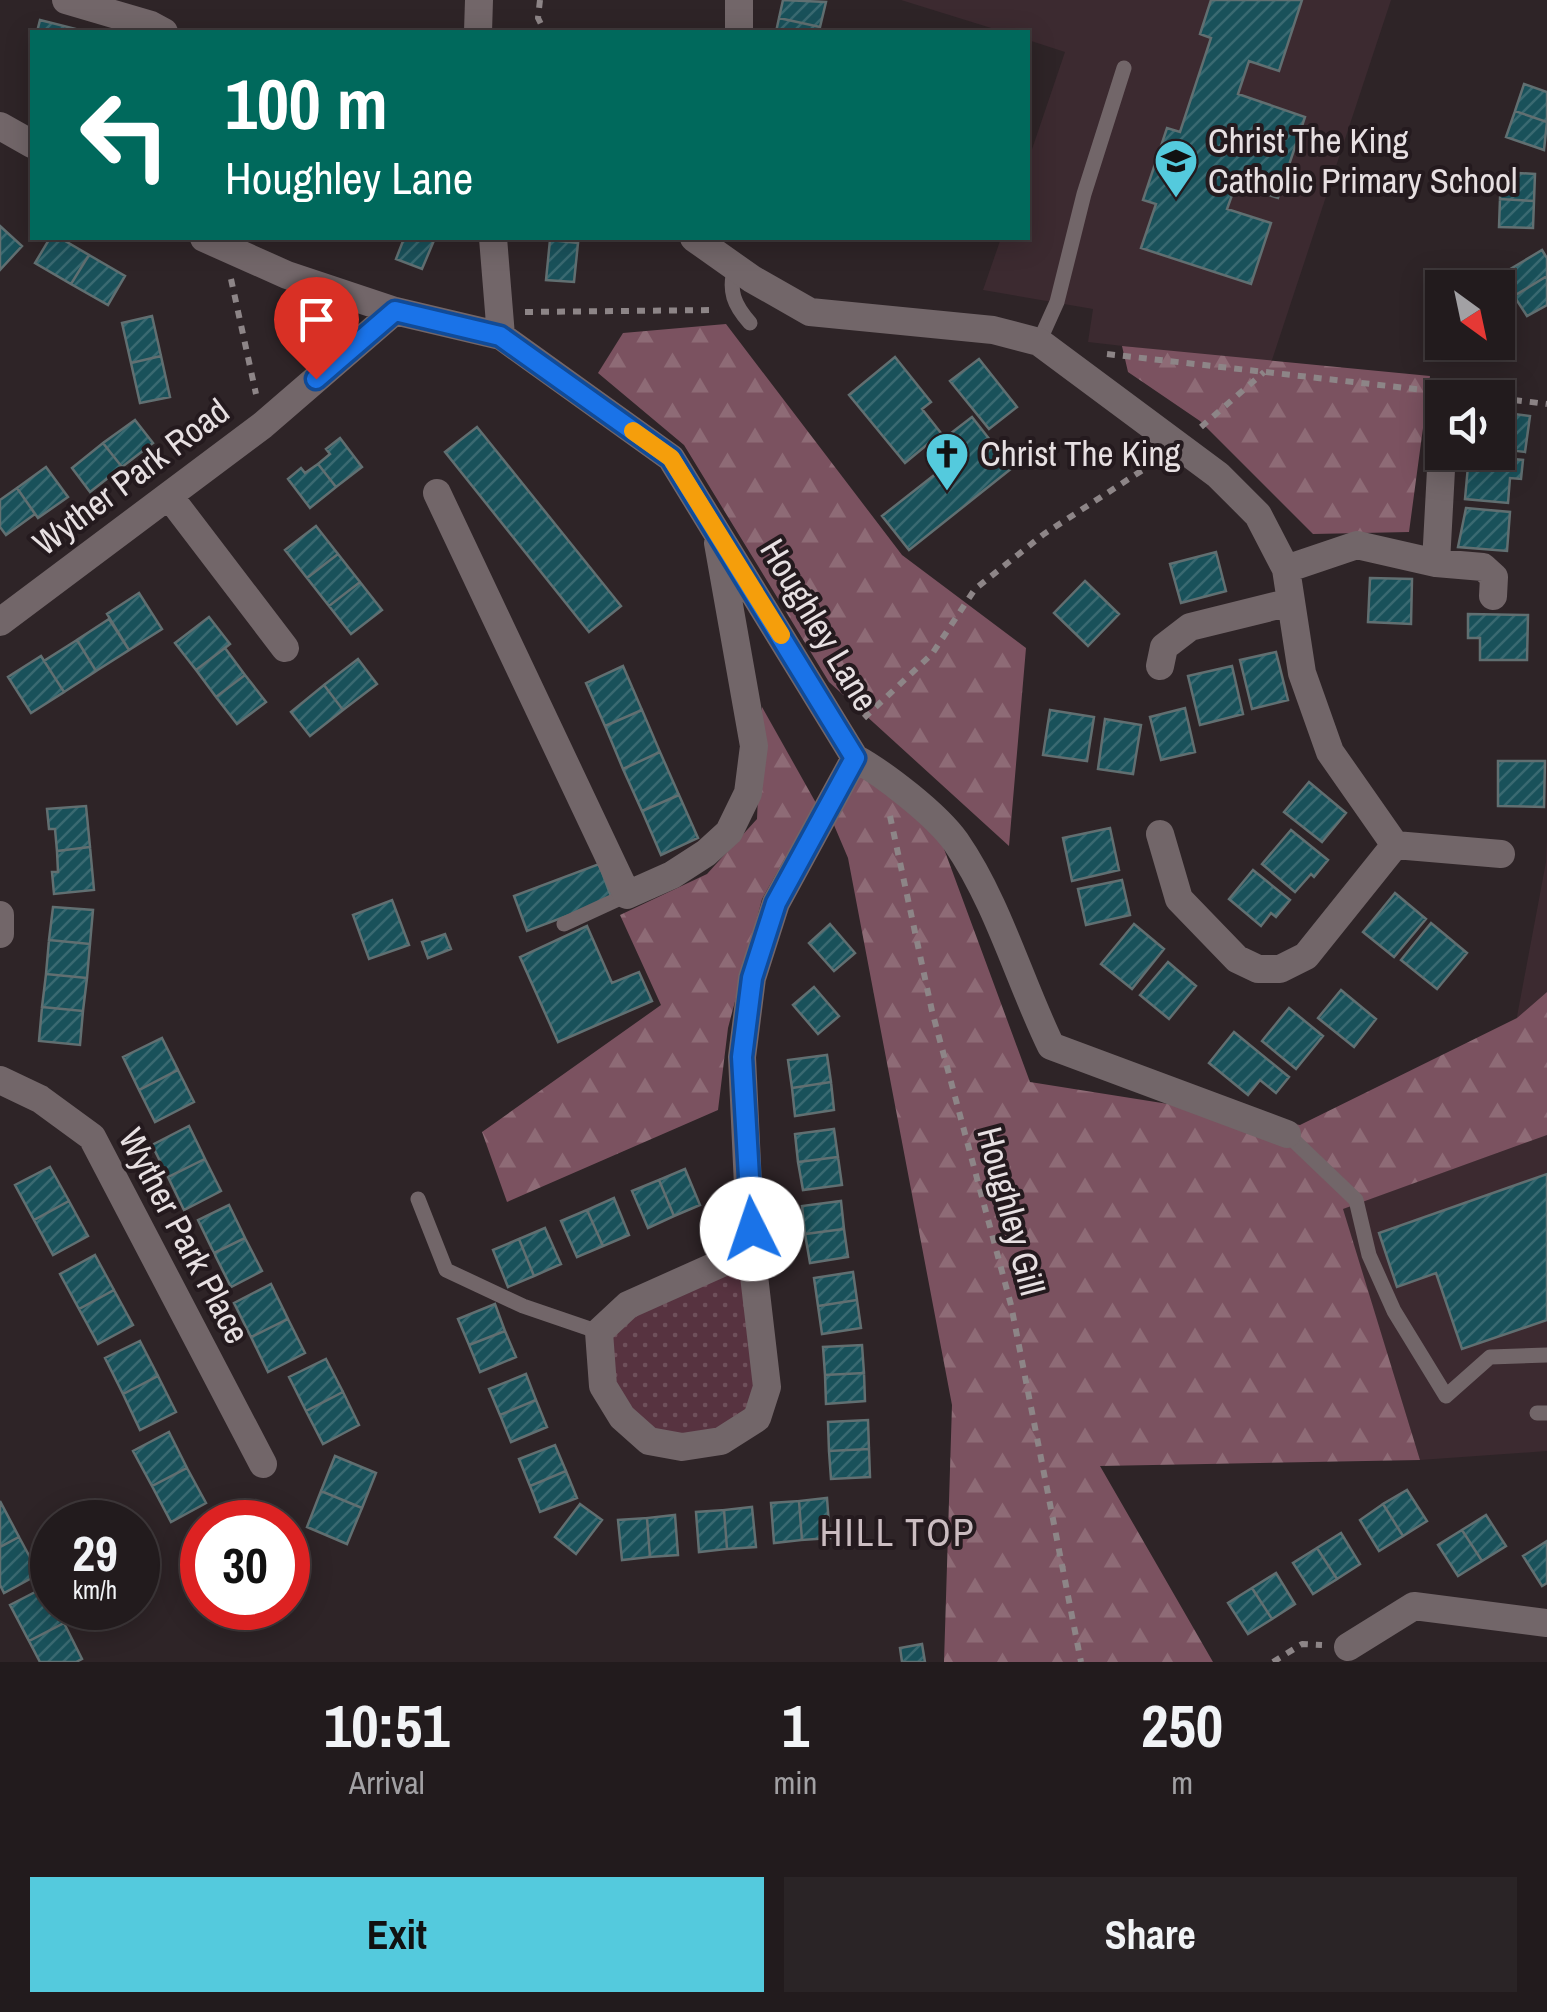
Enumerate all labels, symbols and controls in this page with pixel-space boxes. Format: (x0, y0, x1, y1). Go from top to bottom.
text: 100 m (225, 57, 388, 151)
icon: left (60, 70, 190, 200)
place label: Christ The King Catholic Primary School (1208, 117, 1517, 204)
school or university icon: Christ The King Catholic Primary School (1153, 138, 1199, 199)
text: Houghley Lane (225, 147, 473, 208)
north arrow (1425, 270, 1515, 360)
map controls (1425, 270, 1515, 470)
pin (274, 277, 359, 380)
icon: arrive (289, 292, 344, 347)
button: sound (1425, 380, 1515, 470)
street label: Wyther Park Road (23, 387, 238, 566)
place label: Christ The King (980, 430, 1181, 477)
church icon: Christ The King (924, 431, 970, 492)
street label: Houghley Lane (750, 530, 889, 720)
street label: Wyther Park Place (108, 1120, 261, 1352)
street label: Houghley Gill (966, 1122, 1056, 1300)
position arrow (700, 1177, 804, 1281)
speed limit sign: 30 (180, 1500, 310, 1630)
district label: HILL TOP (820, 1507, 976, 1558)
text: 29 (72, 1519, 118, 1587)
text: km/h (73, 1573, 117, 1607)
text: 10:51 (324, 1685, 450, 1766)
text: 1 (782, 1685, 809, 1766)
text: 250 (1141, 1685, 1223, 1766)
text: Arrival (349, 1761, 425, 1804)
text: min (773, 1761, 817, 1804)
text: m (1171, 1761, 1193, 1804)
button: Exit (30, 1877, 764, 1992)
button: Share (784, 1877, 1517, 1992)

